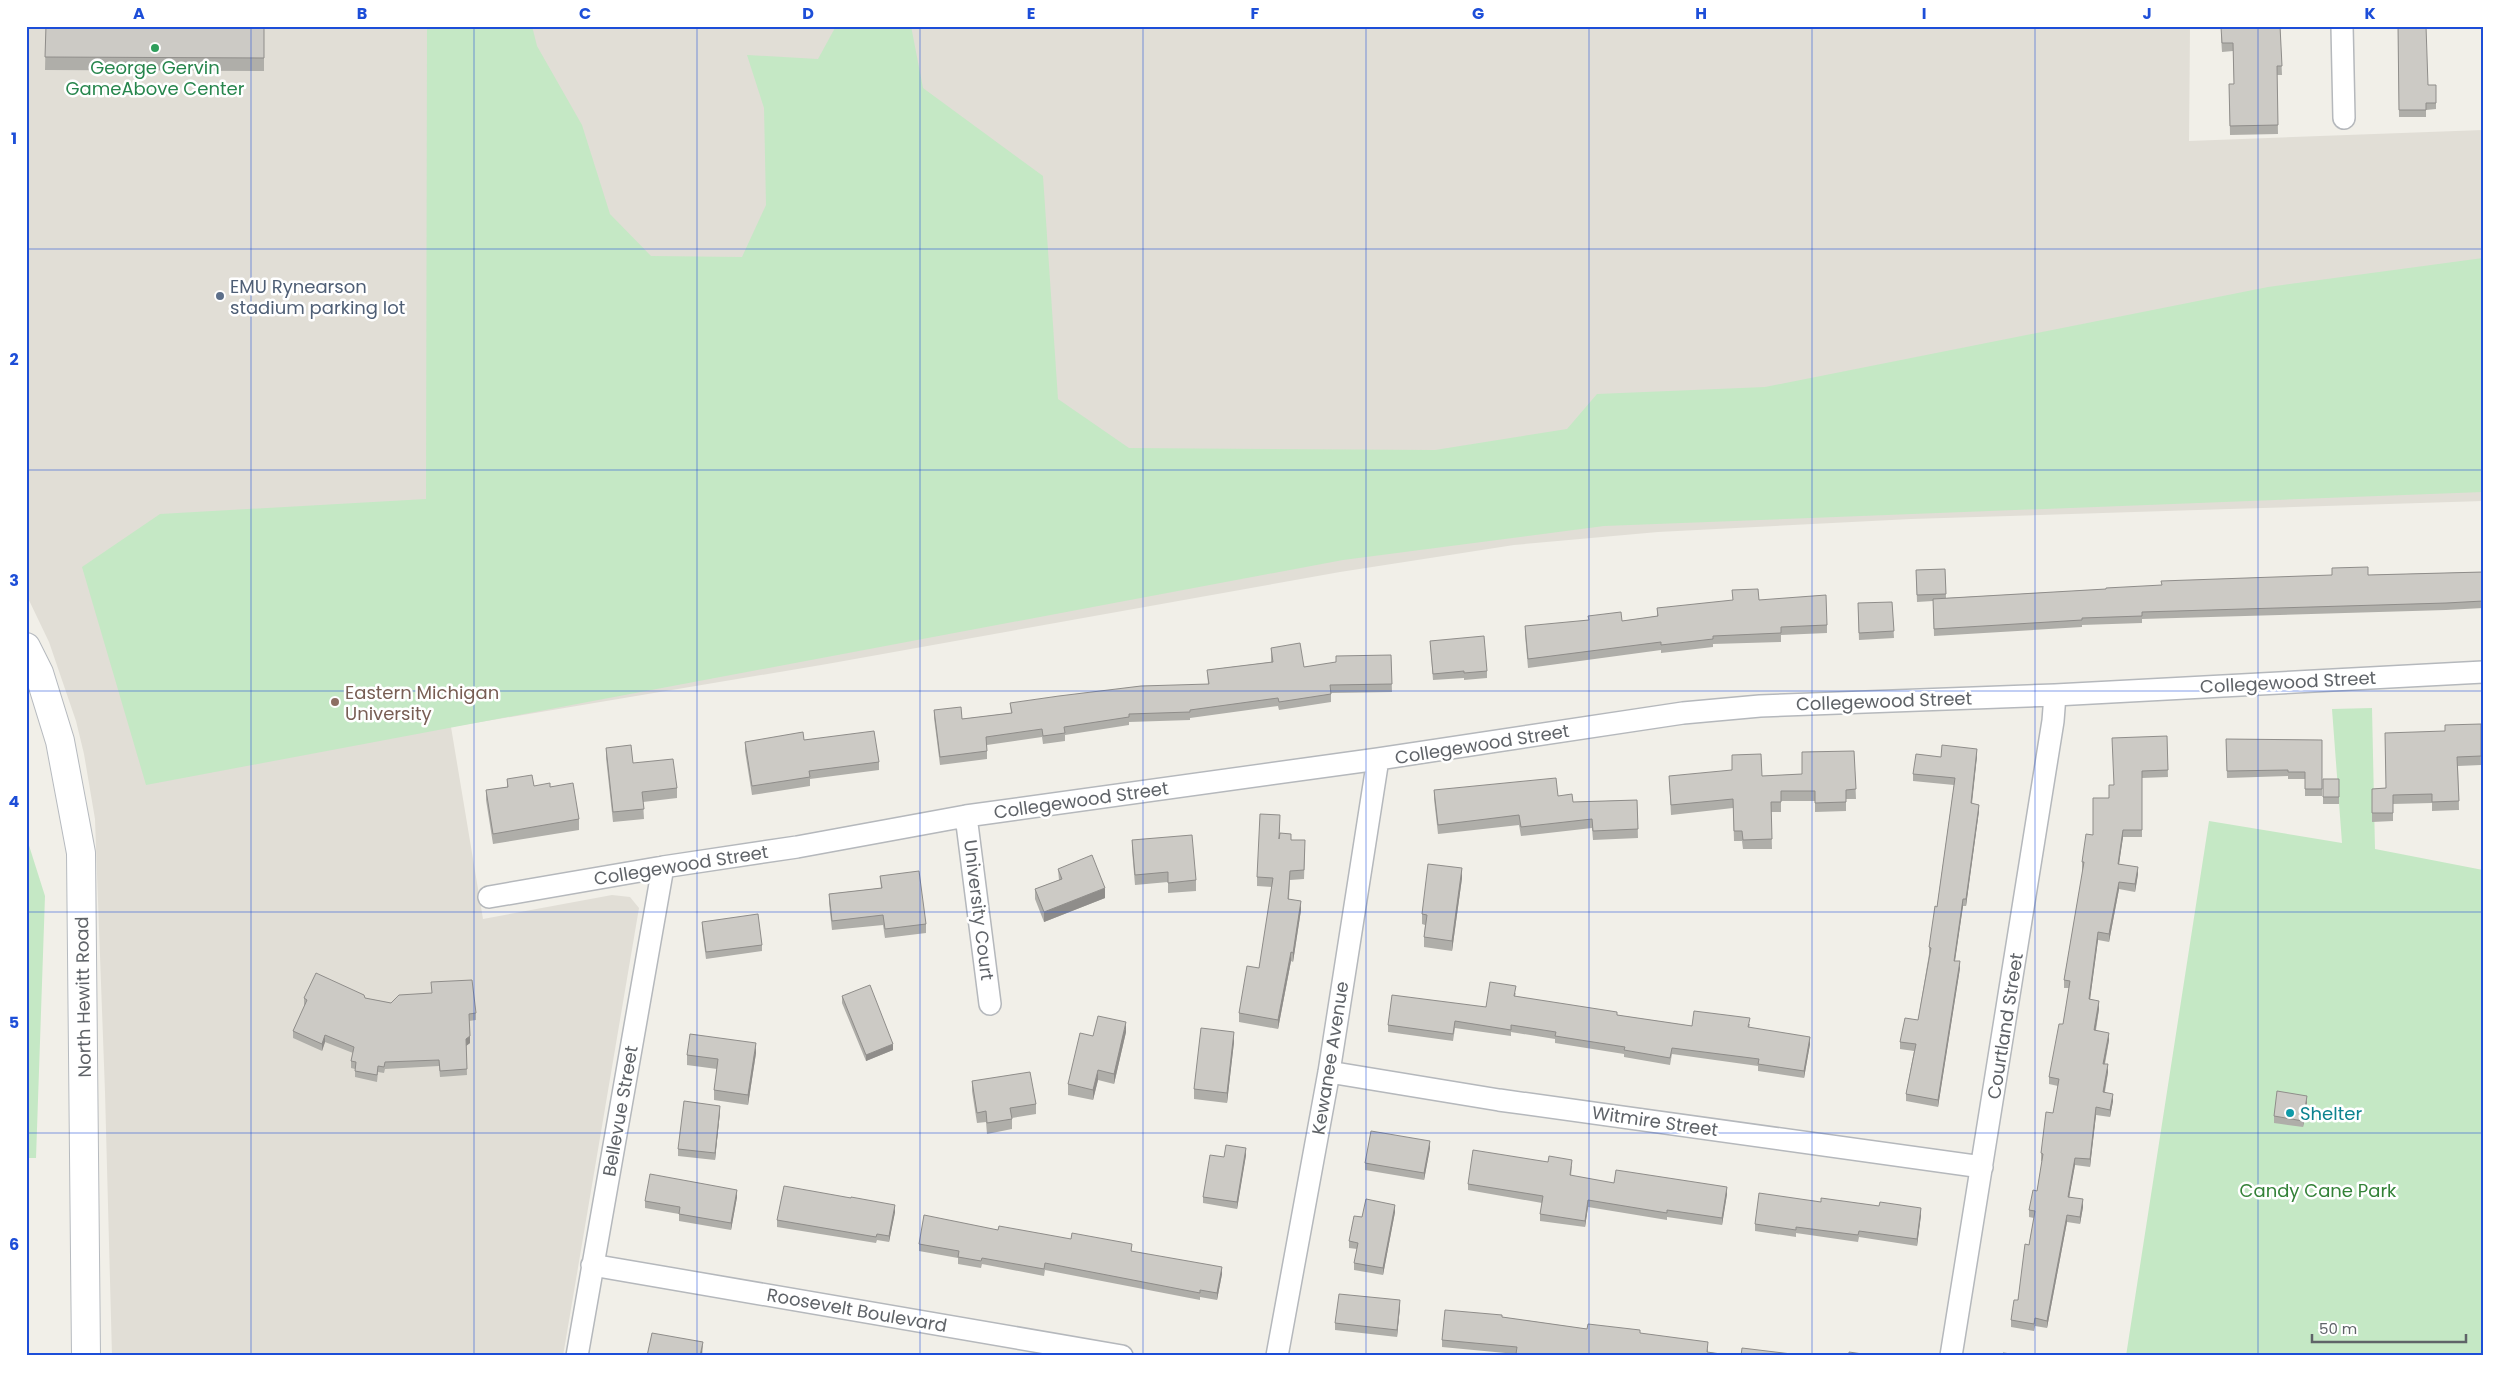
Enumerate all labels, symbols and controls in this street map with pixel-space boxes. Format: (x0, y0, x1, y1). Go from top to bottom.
text: A (133, 2, 145, 25)
text: B (357, 2, 367, 25)
text: C (579, 2, 591, 25)
text: D (802, 2, 814, 25)
text: E (1027, 2, 1035, 25)
text: F (1251, 2, 1260, 25)
text: G (1472, 2, 1484, 25)
text: H (1695, 2, 1707, 25)
text: I (1922, 2, 1926, 25)
text: J (2142, 2, 2152, 25)
text: K (2364, 2, 2376, 25)
marker: George Gervin GameAbove Center (149, 42, 161, 54)
place label: George Gervin GameAbove Center (66, 55, 245, 101)
text: 1 (11, 127, 17, 150)
place label: EMU Rynearson stadium parking lot (230, 274, 405, 320)
marker: EMU Rynearson stadium parking lot (214, 290, 226, 302)
text: 2 (9, 348, 19, 371)
text: 3 (9, 569, 19, 592)
street label: Collegewood Street (2199, 665, 2377, 699)
place label: Eastern Michigan University (345, 680, 499, 726)
street label: Collegewood Street (1795, 685, 1973, 717)
marker: Eastern Michigan University (329, 696, 341, 708)
street label: Collegewood Street (1393, 718, 1571, 770)
street label: Collegewood Street (992, 775, 1170, 825)
text: 4 (9, 790, 20, 813)
street label: University Court (958, 838, 1000, 982)
street label: Collegewood Street (592, 839, 770, 891)
street label: North Hewitt Road (69, 916, 97, 1078)
street label: Courtland Street (1981, 951, 2029, 1101)
street label: Kewanee Avenue (1306, 979, 1354, 1137)
text: 5 (9, 1011, 19, 1034)
street label: Bellevue Street (596, 1044, 644, 1178)
street label: Witmire Street (1590, 1100, 1720, 1142)
place label: Shelter (2300, 1101, 2362, 1126)
marker: Shelter (2284, 1107, 2296, 1119)
park label: Candy Cane Park (2240, 1178, 2397, 1203)
text: 6 (9, 1233, 19, 1256)
street label: Roosevelt Boulevard (765, 1282, 949, 1338)
scale bar (2312, 1312, 2465, 1344)
text: 50 m (2319, 1318, 2357, 1339)

